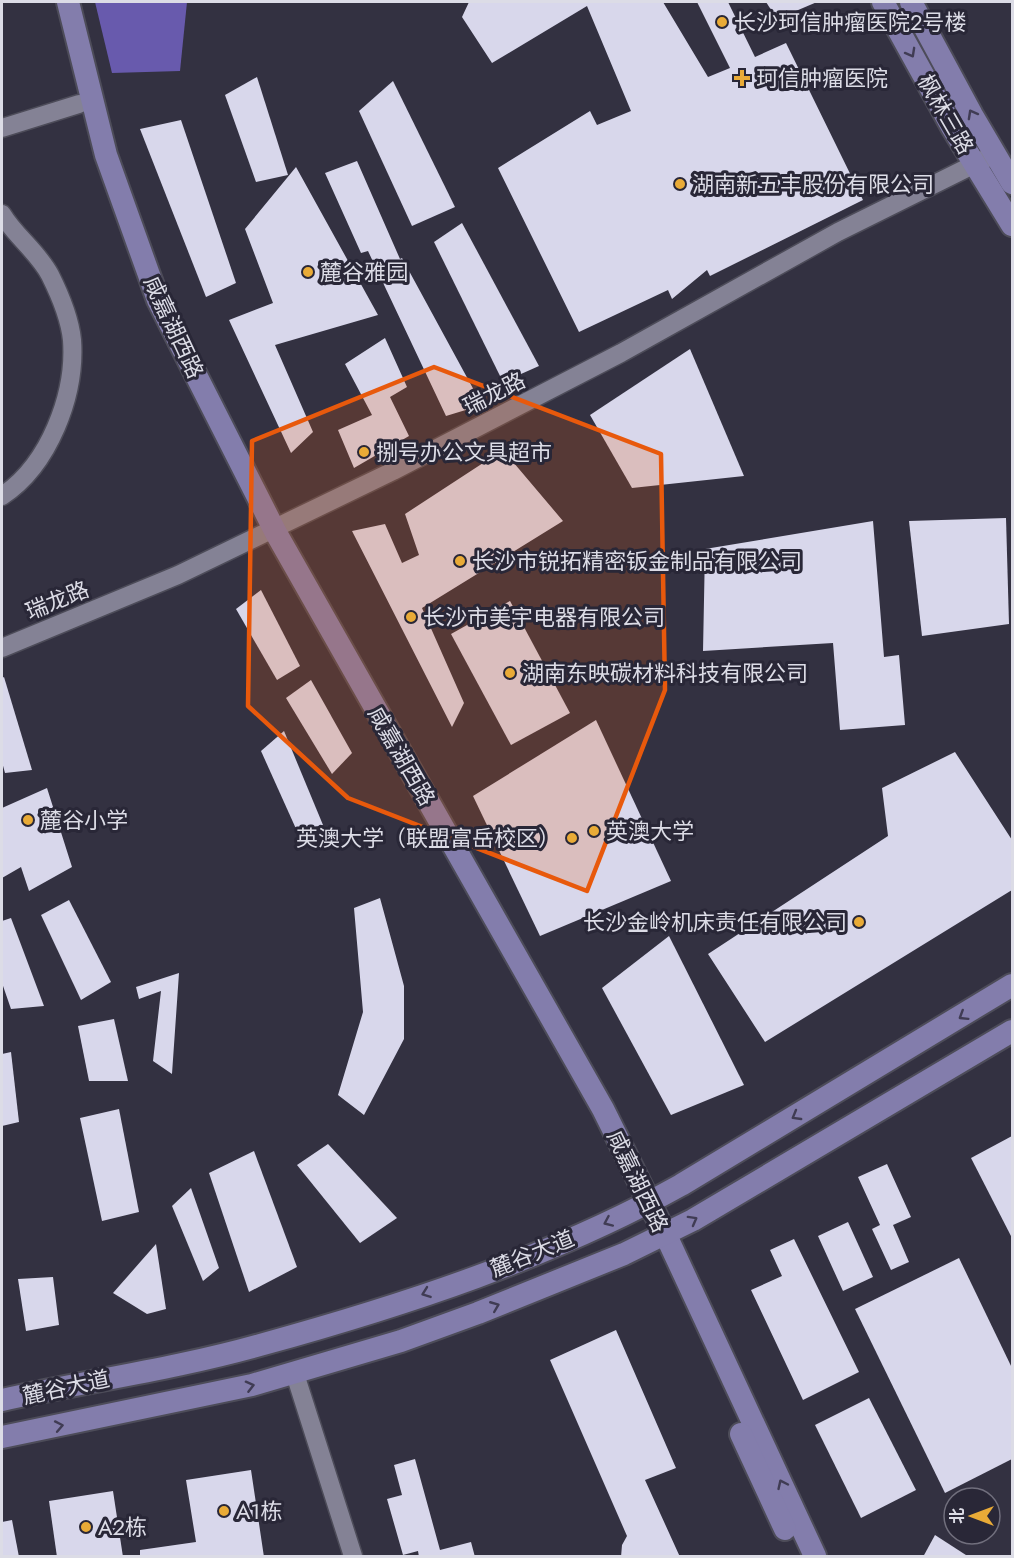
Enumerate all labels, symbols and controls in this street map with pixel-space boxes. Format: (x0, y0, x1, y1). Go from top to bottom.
place label: 长沙珂信肿瘤医院2号楼 (734, 6, 967, 38)
marker: 长沙珂信肿瘤医院2号楼 (715, 15, 729, 29)
one-way arrow (904, 47, 915, 57)
place label: 珂信肿瘤医院 (756, 62, 888, 94)
street label: 枫林三路 (910, 68, 982, 160)
marker: 珂信肿瘤医院 (733, 69, 751, 87)
one-way arrow (968, 110, 979, 120)
place label: 湖南新五丰股份有限公司 (692, 168, 934, 200)
marker: 湖南新五丰股份有限公司 (673, 177, 687, 191)
place label: 麓谷雅园 (320, 256, 408, 288)
marker: 麓谷雅园 (301, 265, 315, 279)
street label: 咸嘉湖西路 (136, 270, 212, 384)
street label: 瑞龙路 (457, 364, 531, 422)
place label: 捌号办公文具超市 (376, 436, 552, 468)
marker: 捌号办公文具超市 (357, 445, 371, 459)
place label: 长沙市锐拓精密钣金制品有限公司 (472, 545, 802, 577)
marker: 长沙市锐拓精密钣金制品有限公司 (453, 554, 467, 568)
street label: 瑞龙路 (20, 573, 94, 627)
place label: 长沙市美宇电器有限公司 (423, 601, 665, 633)
marker: 长沙市美宇电器有限公司 (404, 610, 418, 624)
place label: 湖南东映碳材料科技有限公司 (522, 657, 808, 689)
marker: 湖南东映碳材料科技有限公司 (503, 666, 517, 680)
street label: 咸嘉湖西路 (361, 700, 443, 812)
place label: 麓谷小学 (40, 804, 128, 836)
marker: 麓谷小学 (21, 813, 35, 827)
place label: 英澳大学 (606, 815, 694, 847)
place label: 英澳大学（联盟富岳校区） (296, 822, 560, 854)
marker: 英澳大学 (587, 824, 601, 838)
marker: 英澳大学（联盟富岳校区） (565, 831, 579, 845)
place label: 长沙金岭机床责任有限公司 (583, 906, 847, 938)
marker: 长沙金岭机床责任有限公司 (852, 915, 866, 929)
one-way arrow (959, 1008, 969, 1020)
one-way arrow (792, 1109, 802, 1121)
street label: 咸嘉湖西路 (600, 1125, 676, 1237)
one-way arrow (603, 1215, 614, 1227)
one-way arrow (687, 1216, 697, 1227)
street label: 麓谷大道 (485, 1222, 579, 1284)
one-way arrow (422, 1286, 432, 1299)
one-way arrow (489, 1301, 500, 1313)
street label: 麓谷大道 (20, 1362, 112, 1412)
one-way arrow (245, 1380, 255, 1393)
one-way arrow (54, 1420, 64, 1433)
one-way arrow (777, 1480, 789, 1491)
north arrow (942, 1486, 1002, 1546)
place label: A1栋 (236, 1495, 282, 1527)
marker: A1栋 (217, 1504, 231, 1518)
text: 北 (946, 1508, 969, 1524)
place label: A2栋 (98, 1511, 147, 1543)
marker: A2栋 (79, 1520, 93, 1534)

